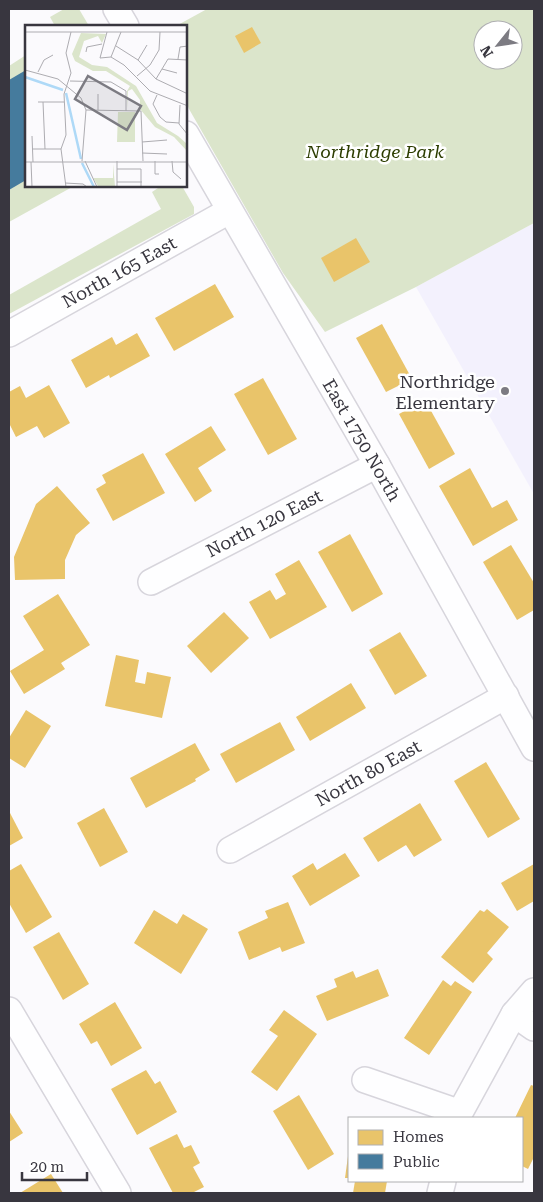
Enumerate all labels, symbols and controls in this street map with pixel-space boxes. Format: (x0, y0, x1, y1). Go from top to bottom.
north arrow (473, 20, 523, 70)
inset map (25, 25, 188, 188)
text: N (477, 43, 496, 60)
park label: Northridge Park (305, 141, 444, 162)
street label: North 165 East (58, 232, 180, 312)
place label: Northridge Elementary (395, 371, 495, 413)
street label: East 1750 North (319, 375, 406, 505)
marker: Northridge Elementary (499, 385, 511, 397)
street label: North 120 East (203, 485, 326, 561)
street label: North 80 East (312, 735, 425, 811)
legend (348, 1117, 523, 1182)
text: Homes (393, 1128, 444, 1146)
scale bar (22, 1150, 88, 1182)
text: Public (393, 1153, 440, 1171)
text: 20 m (30, 1158, 65, 1176)

